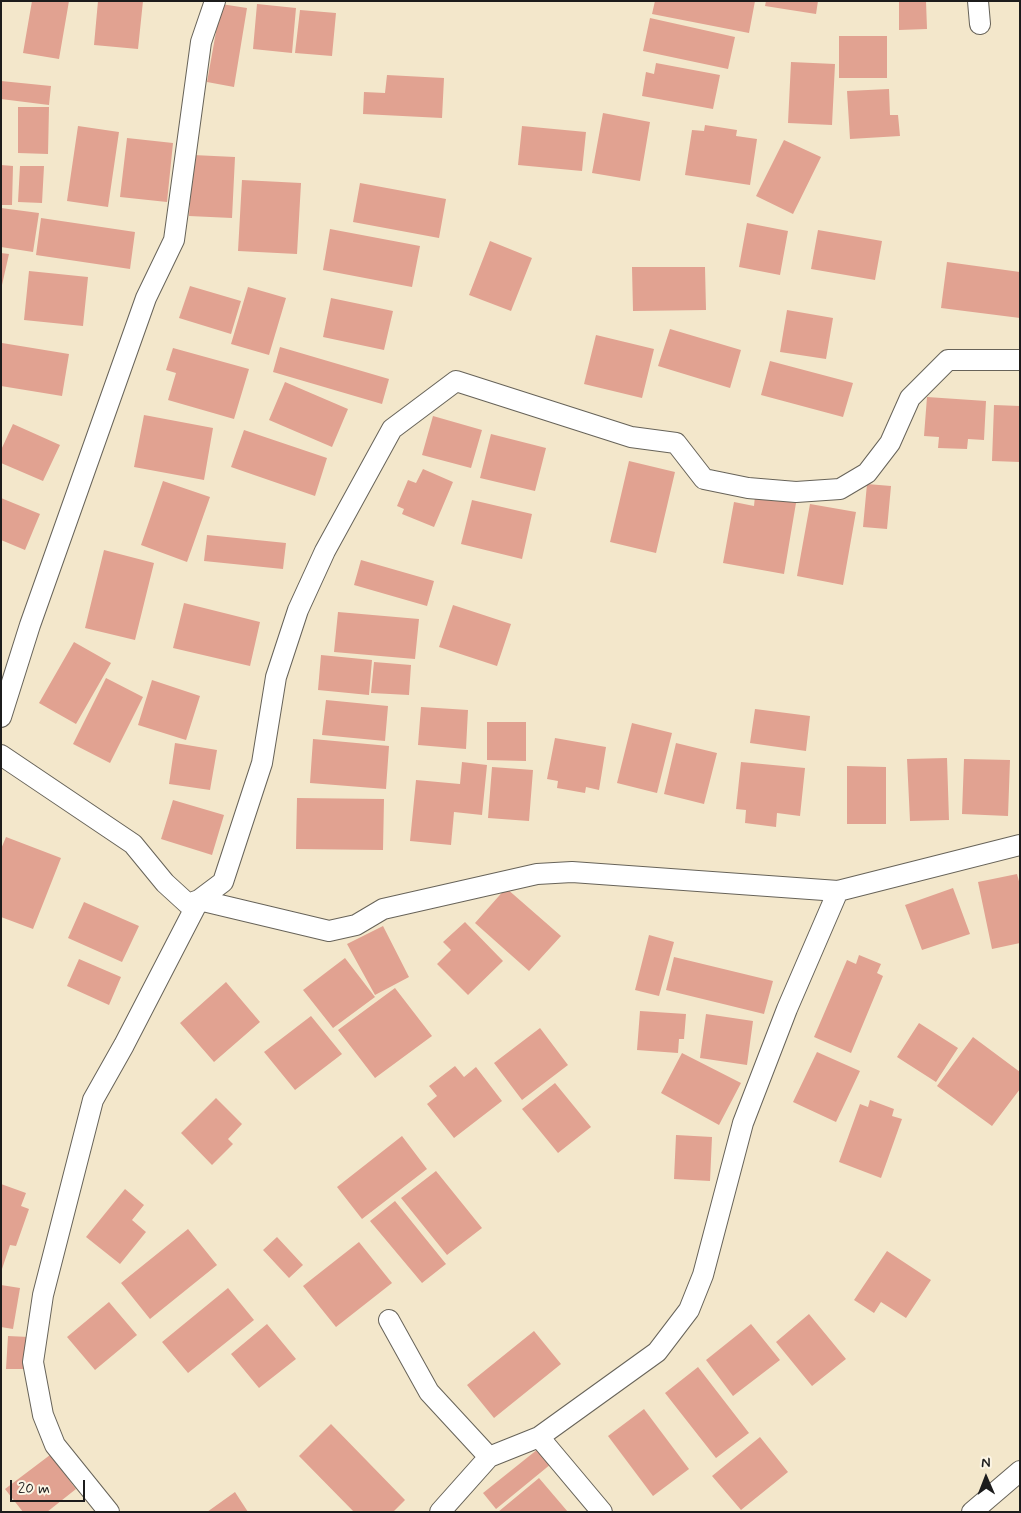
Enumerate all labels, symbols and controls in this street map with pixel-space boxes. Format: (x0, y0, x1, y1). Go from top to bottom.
north arrow (961, 1453, 1011, 1503)
text: N (981, 1454, 991, 1472)
scale bar (12, 1470, 88, 1502)
text: 20 m (18, 1479, 50, 1499)

